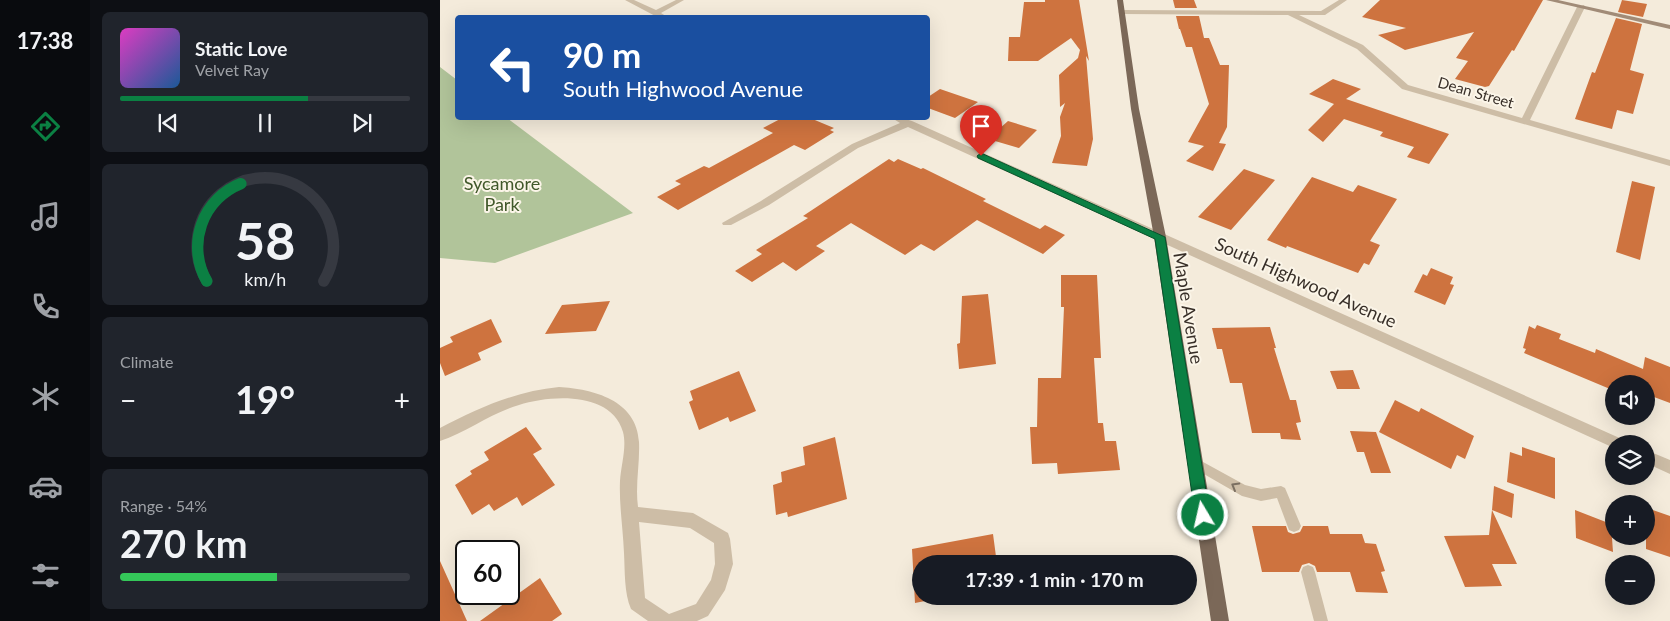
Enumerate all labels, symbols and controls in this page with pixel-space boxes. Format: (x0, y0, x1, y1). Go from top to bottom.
text: 17:38 (17, 27, 73, 54)
text: 90 m (563, 33, 641, 75)
icon: left (480, 35, 545, 100)
text: Static Love (195, 37, 287, 60)
text: Velvet Ray (195, 60, 269, 79)
street label: Dean Street (1436, 73, 1517, 112)
text: South Highwood Avenue (563, 75, 803, 102)
pin (960, 105, 1002, 156)
icon: directions (28, 109, 63, 144)
icon: previous (154, 109, 182, 137)
icon: pause (251, 109, 279, 137)
icon: next (348, 109, 376, 137)
icon: arrive (967, 112, 995, 140)
park label: Sycamore Park (464, 172, 540, 215)
icon: music (28, 199, 63, 234)
text: 58 (235, 209, 295, 271)
street label: South Highwood Avenue (1212, 232, 1400, 332)
street label: Maple Avenue (1169, 251, 1209, 365)
text: km/h (244, 268, 286, 290)
icon: phone (28, 289, 63, 324)
text: Climate (120, 352, 173, 371)
map controls (1605, 375, 1655, 605)
button: sound (1605, 375, 1655, 425)
text: 19° (235, 376, 295, 422)
icon: climate (28, 379, 63, 414)
text: − (120, 383, 136, 417)
text: + (394, 383, 410, 417)
button: layers (1605, 435, 1655, 485)
icon: car (28, 469, 63, 504)
one-way arrow (1232, 482, 1241, 492)
position arrow (1176, 488, 1228, 540)
button: + (1605, 495, 1655, 545)
text: Range · 54% (120, 496, 207, 515)
text: 270 km (120, 520, 248, 566)
speed limit sign: 60 (455, 540, 520, 605)
button: − (1605, 555, 1655, 605)
icon: filters (28, 558, 63, 593)
text: 17:39 · 1 min · 170 m (965, 568, 1144, 591)

